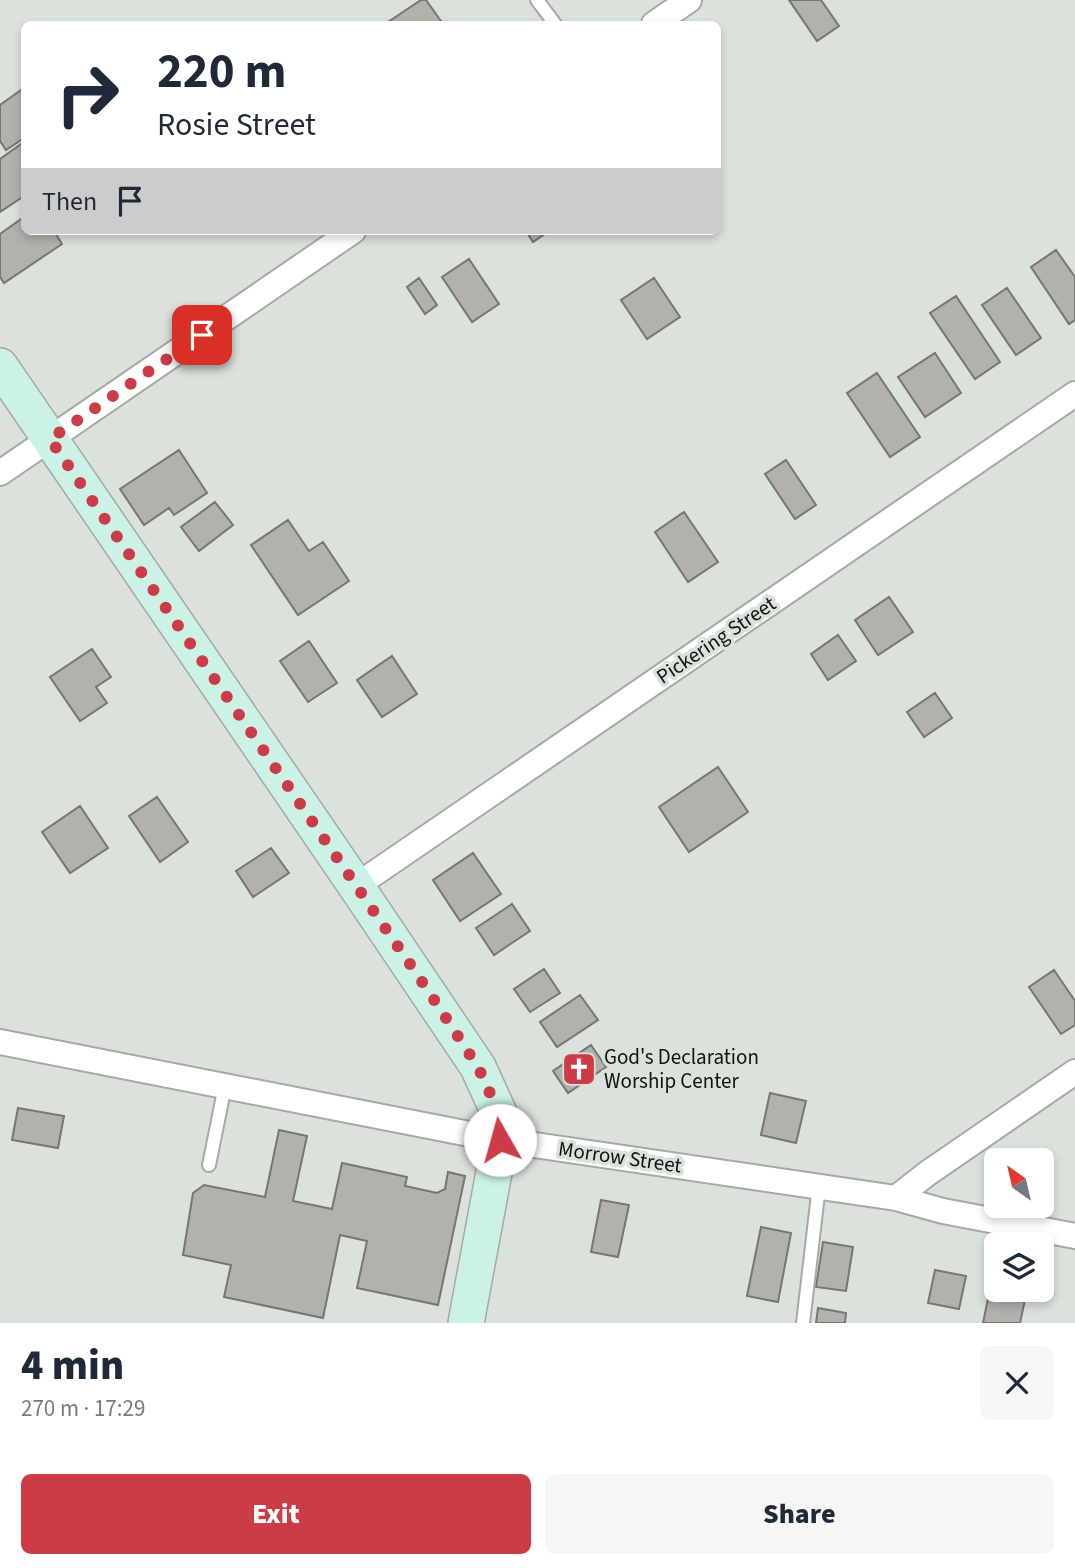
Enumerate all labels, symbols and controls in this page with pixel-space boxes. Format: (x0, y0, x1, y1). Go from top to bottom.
text: 220 m (157, 37, 286, 107)
icon: right (42, 49, 133, 140)
text: Rosie Street (157, 102, 316, 148)
icon: arrive (111, 182, 149, 220)
text: Then (42, 183, 97, 220)
pin (172, 305, 232, 365)
icon: arrive (183, 316, 221, 354)
street label: Pickering Street (650, 589, 782, 691)
place label: God's Declaration Worship Center (604, 1042, 759, 1096)
church icon: God's Declaration Worship Center (560, 1050, 598, 1088)
position arrow (463, 1103, 537, 1177)
street label: Morrow Street (556, 1134, 684, 1180)
north arrow (984, 1148, 1054, 1218)
map controls (984, 1148, 1054, 1302)
button: layers (984, 1232, 1054, 1302)
text: 4 min (21, 1336, 124, 1396)
button: close (980, 1346, 1054, 1420)
text: 270 m · 17:29 (21, 1392, 145, 1425)
button: Exit (21, 1474, 531, 1554)
button: Share (545, 1474, 1054, 1554)

